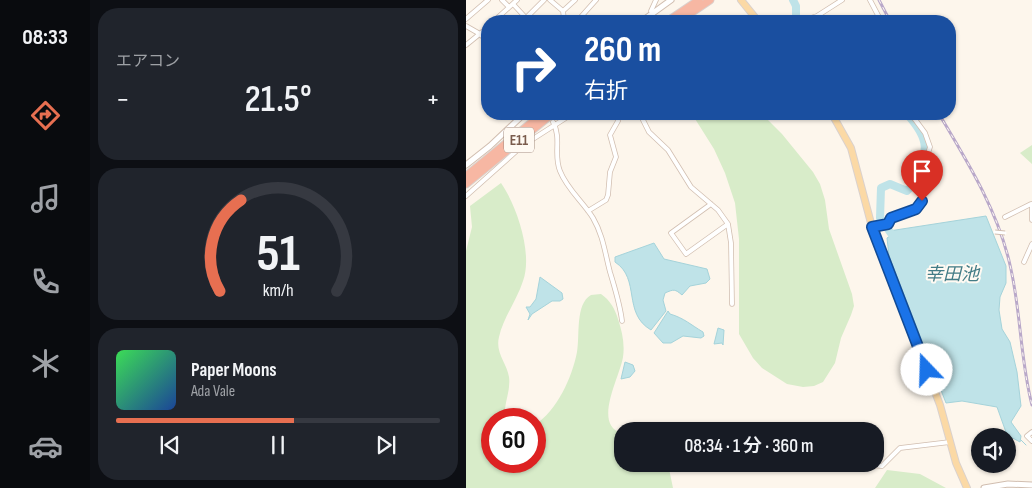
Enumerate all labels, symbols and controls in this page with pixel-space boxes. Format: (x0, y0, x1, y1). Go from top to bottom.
text: 08:33 (22, 24, 68, 51)
text: 260 m (584, 29, 661, 72)
icon: right (501, 35, 566, 100)
text: エアコン (116, 52, 180, 71)
text: 21.5° (244, 77, 312, 122)
text: 右折 (584, 78, 628, 105)
text: − (116, 83, 130, 116)
text: + (426, 83, 440, 116)
icon: directions (28, 98, 63, 133)
road number: E11 (504, 128, 534, 152)
pin (901, 150, 943, 201)
icon: arrive (908, 157, 936, 185)
icon: music (28, 181, 63, 216)
text: 51 (256, 223, 300, 286)
icon: phone (28, 264, 63, 299)
water label: 幸田池 (925, 264, 981, 285)
text: km/h (263, 280, 293, 301)
position arrow (900, 343, 952, 395)
icon: climate (28, 346, 63, 381)
text: Paper Moons (191, 359, 277, 382)
text: Ada Vale (191, 382, 235, 401)
speed limit sign: 60 (481, 408, 546, 473)
map controls (971, 428, 1016, 473)
button: sound (971, 428, 1016, 473)
icon: car (28, 429, 63, 464)
icon: previous (156, 431, 184, 459)
icon: pause (264, 431, 292, 459)
icon: next (372, 431, 400, 459)
text: 08:34 · 1 分 · 360 m (685, 435, 813, 458)

